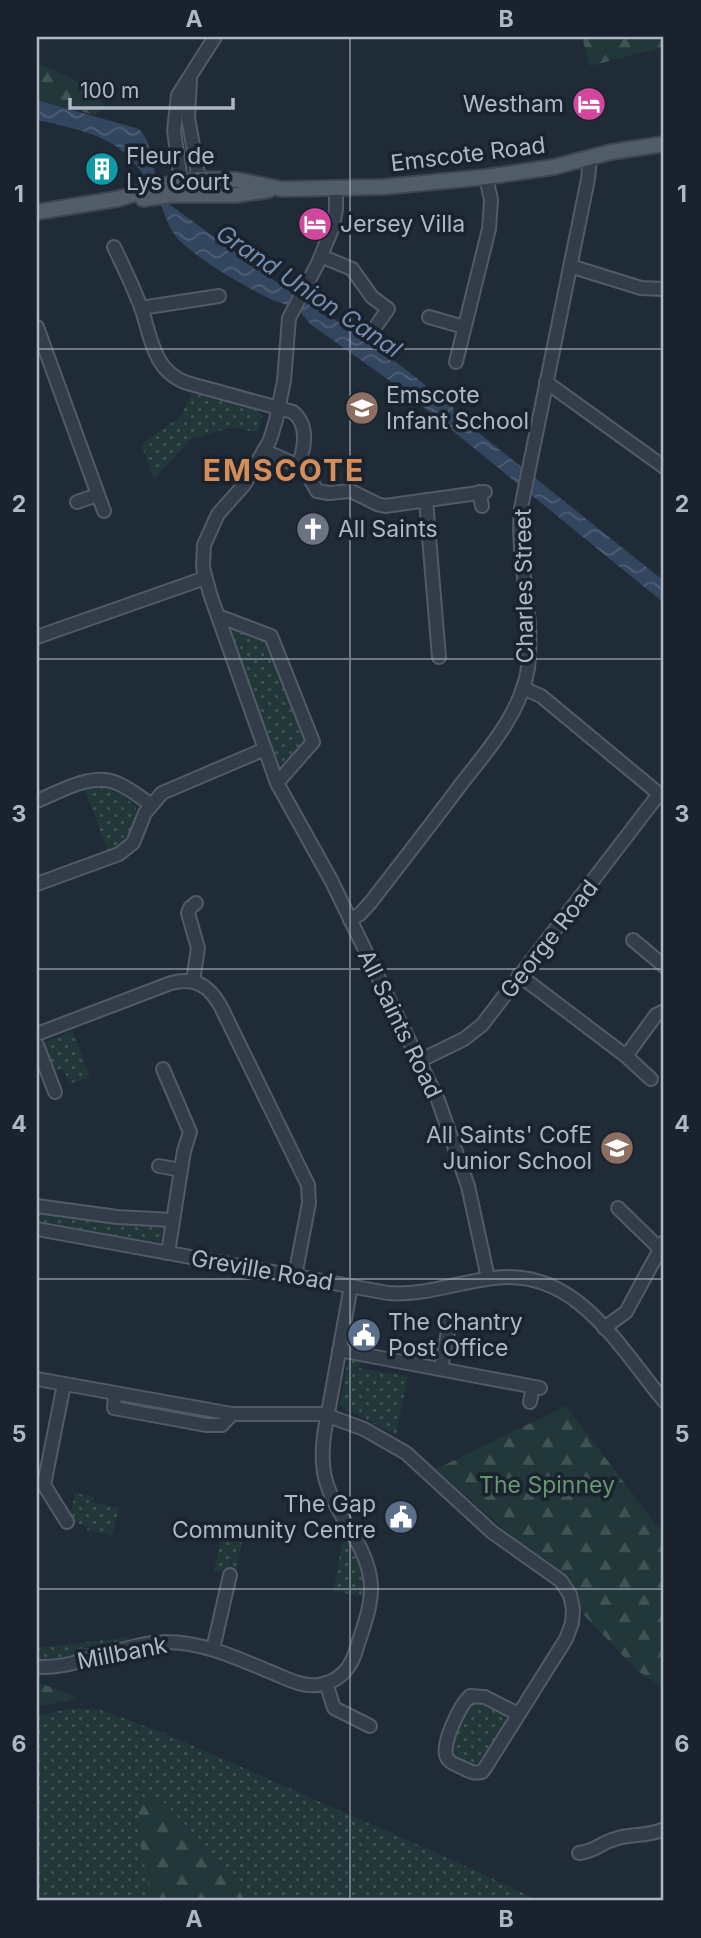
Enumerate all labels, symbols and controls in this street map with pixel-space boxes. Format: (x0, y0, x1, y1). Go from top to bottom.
text: A (185, 5, 203, 33)
text: B (498, 5, 514, 33)
scale bar (70, 66, 233, 110)
text: 100 m (80, 78, 139, 103)
hotel icon: Westham (570, 85, 608, 123)
place label: Westham (463, 90, 564, 118)
street label: Emscote Road (389, 131, 547, 177)
place label: Fleur de Lys Court (126, 142, 230, 196)
building icon: Fleur de Lys Court (83, 150, 121, 188)
text: 1 (14, 180, 24, 208)
text: 1 (677, 180, 687, 208)
hotel icon: Jersey Villa (296, 205, 334, 243)
place label: Jersey Villa (340, 210, 465, 238)
water label: Grand Union Canal (211, 218, 407, 364)
place label: Emscote Infant School (386, 381, 529, 435)
school or university icon: Emscote Infant School (343, 389, 381, 427)
district label: EMSCOTE (203, 452, 365, 488)
text: 2 (12, 490, 26, 518)
text: 2 (675, 490, 689, 518)
street label: Charles Street (509, 508, 539, 664)
church icon: All Saints (294, 510, 332, 548)
place label: All Saints (338, 515, 438, 543)
text: 3 (12, 800, 26, 828)
text: 3 (675, 800, 689, 828)
street label: George Road (494, 874, 604, 1004)
street label: All Saints Road (352, 945, 448, 1103)
text: 4 (11, 1110, 27, 1138)
text: 4 (674, 1110, 690, 1138)
place label: All Saints' CofE Junior School (426, 1121, 592, 1175)
school or university icon: All Saints' CofE Junior School (598, 1129, 636, 1167)
street label: Greville Road (189, 1244, 335, 1296)
place label: The Chantry Post Office (388, 1308, 523, 1362)
public building icon: The Chantry Post Office (345, 1316, 383, 1354)
text: 5 (12, 1420, 26, 1448)
text: 5 (675, 1420, 689, 1448)
park label: The Spinney (479, 1471, 615, 1499)
place label: The Gap Community Centre (172, 1490, 376, 1544)
public building icon: The Gap Community Centre (382, 1498, 420, 1536)
street label: Millbank (75, 1631, 170, 1675)
text: 6 (12, 1730, 26, 1758)
text: 6 (675, 1730, 689, 1758)
text: A (185, 1905, 203, 1933)
text: B (498, 1905, 514, 1933)

